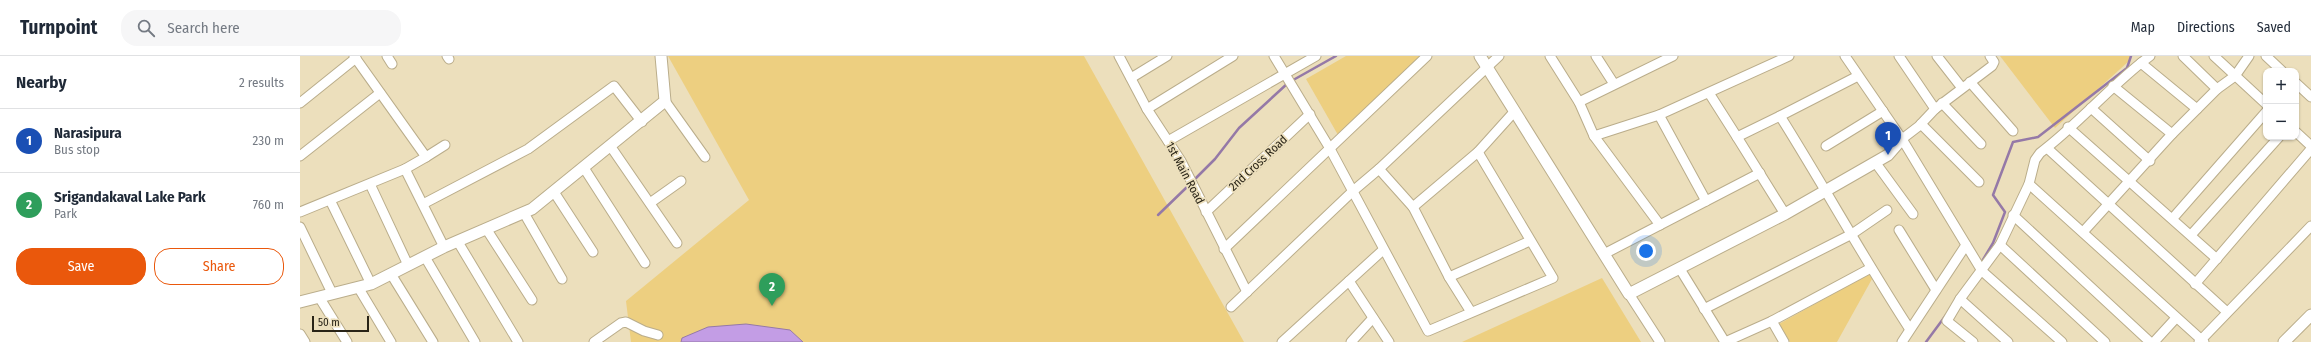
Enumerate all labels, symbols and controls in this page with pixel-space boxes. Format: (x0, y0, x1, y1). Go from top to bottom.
search box (121, 10, 401, 46)
text: Turnpoint (20, 16, 97, 39)
icon: search (135, 17, 157, 39)
text: Search here (167, 19, 240, 37)
text: Map (2131, 19, 2155, 36)
text: Directions (2177, 19, 2235, 36)
text: Saved (2257, 19, 2291, 36)
map controls (2263, 68, 2299, 140)
button: + (2263, 68, 2299, 104)
text: Nearby (16, 72, 67, 93)
text: 2 results (239, 75, 284, 90)
button: − (2263, 104, 2299, 140)
pin: 1 (1875, 122, 1901, 155)
text: Narasipura (54, 124, 122, 142)
street label: 2nd Cross Road (1226, 132, 1290, 194)
text: 1 (26, 133, 32, 148)
text: 230 m (253, 133, 284, 148)
street label: 1st Main Road (1163, 140, 1207, 206)
text: Bus stop (54, 142, 100, 157)
text: Srigandakaval Lake Park (54, 188, 206, 206)
text: 2 (26, 197, 32, 212)
text: 760 m (253, 197, 284, 212)
text: Park (54, 206, 77, 221)
your location (1636, 241, 1656, 261)
button: Save (16, 248, 146, 285)
button: Share (154, 248, 284, 285)
pin: 2 (759, 273, 785, 306)
scale bar (312, 314, 369, 333)
text: 50 m (318, 316, 340, 329)

